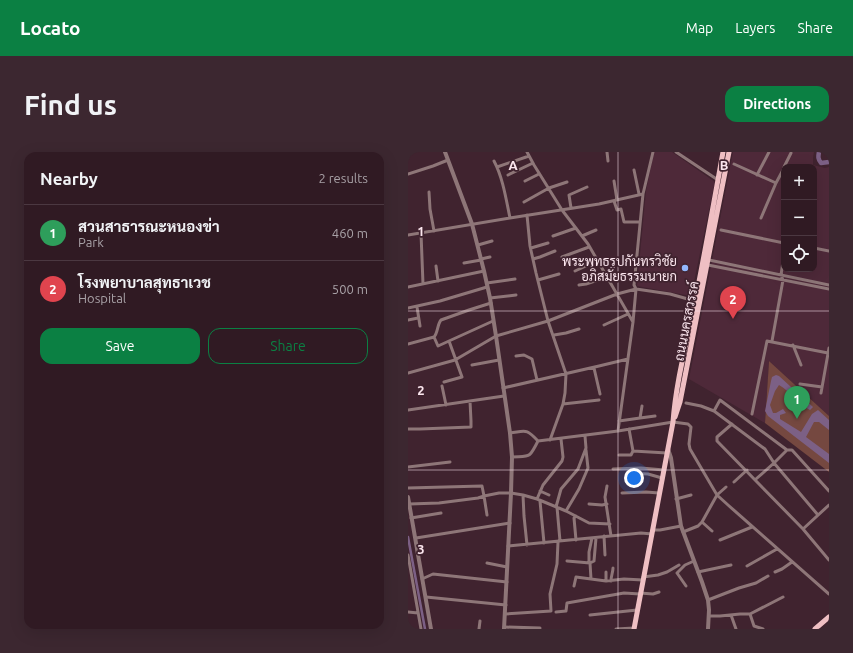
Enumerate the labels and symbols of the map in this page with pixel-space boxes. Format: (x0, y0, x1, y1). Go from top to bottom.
text: A (508, 158, 518, 172)
text: B (720, 158, 729, 172)
text: 1 (417, 224, 425, 238)
place label: พระพุทธรูปกันทรวิชัย อภิสมัยธรรมนายก (562, 253, 677, 283)
marker: พระพุทธรูปกันทรวิชัย อภิสมัยธรรมนายก (680, 263, 690, 273)
street label: ถนนนครสวรรค์ (669, 279, 701, 362)
pin: 2 (720, 286, 746, 319)
text: 2 (417, 383, 425, 397)
pin: 1 (784, 386, 810, 419)
your location (624, 468, 644, 488)
text: 3 (417, 542, 425, 556)

